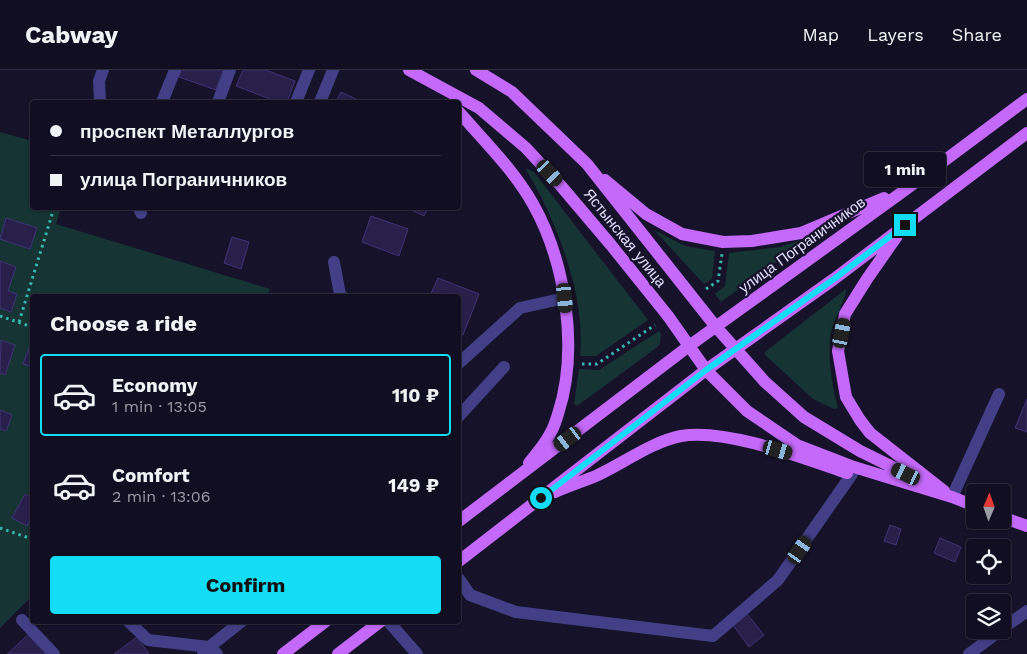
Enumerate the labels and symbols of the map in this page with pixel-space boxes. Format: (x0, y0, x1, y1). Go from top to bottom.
callout: 1 min (864, 152, 946, 188)
car (534, 157, 565, 189)
street label: Ястынская улица (580, 185, 671, 291)
street label: улица Пограничников (735, 193, 869, 297)
route end (894, 214, 916, 236)
car (555, 282, 574, 314)
car (831, 317, 852, 349)
car (551, 424, 584, 454)
car (761, 439, 794, 461)
car (889, 461, 922, 487)
north arrow (966, 484, 1011, 529)
route start (530, 487, 552, 509)
car (785, 533, 814, 567)

